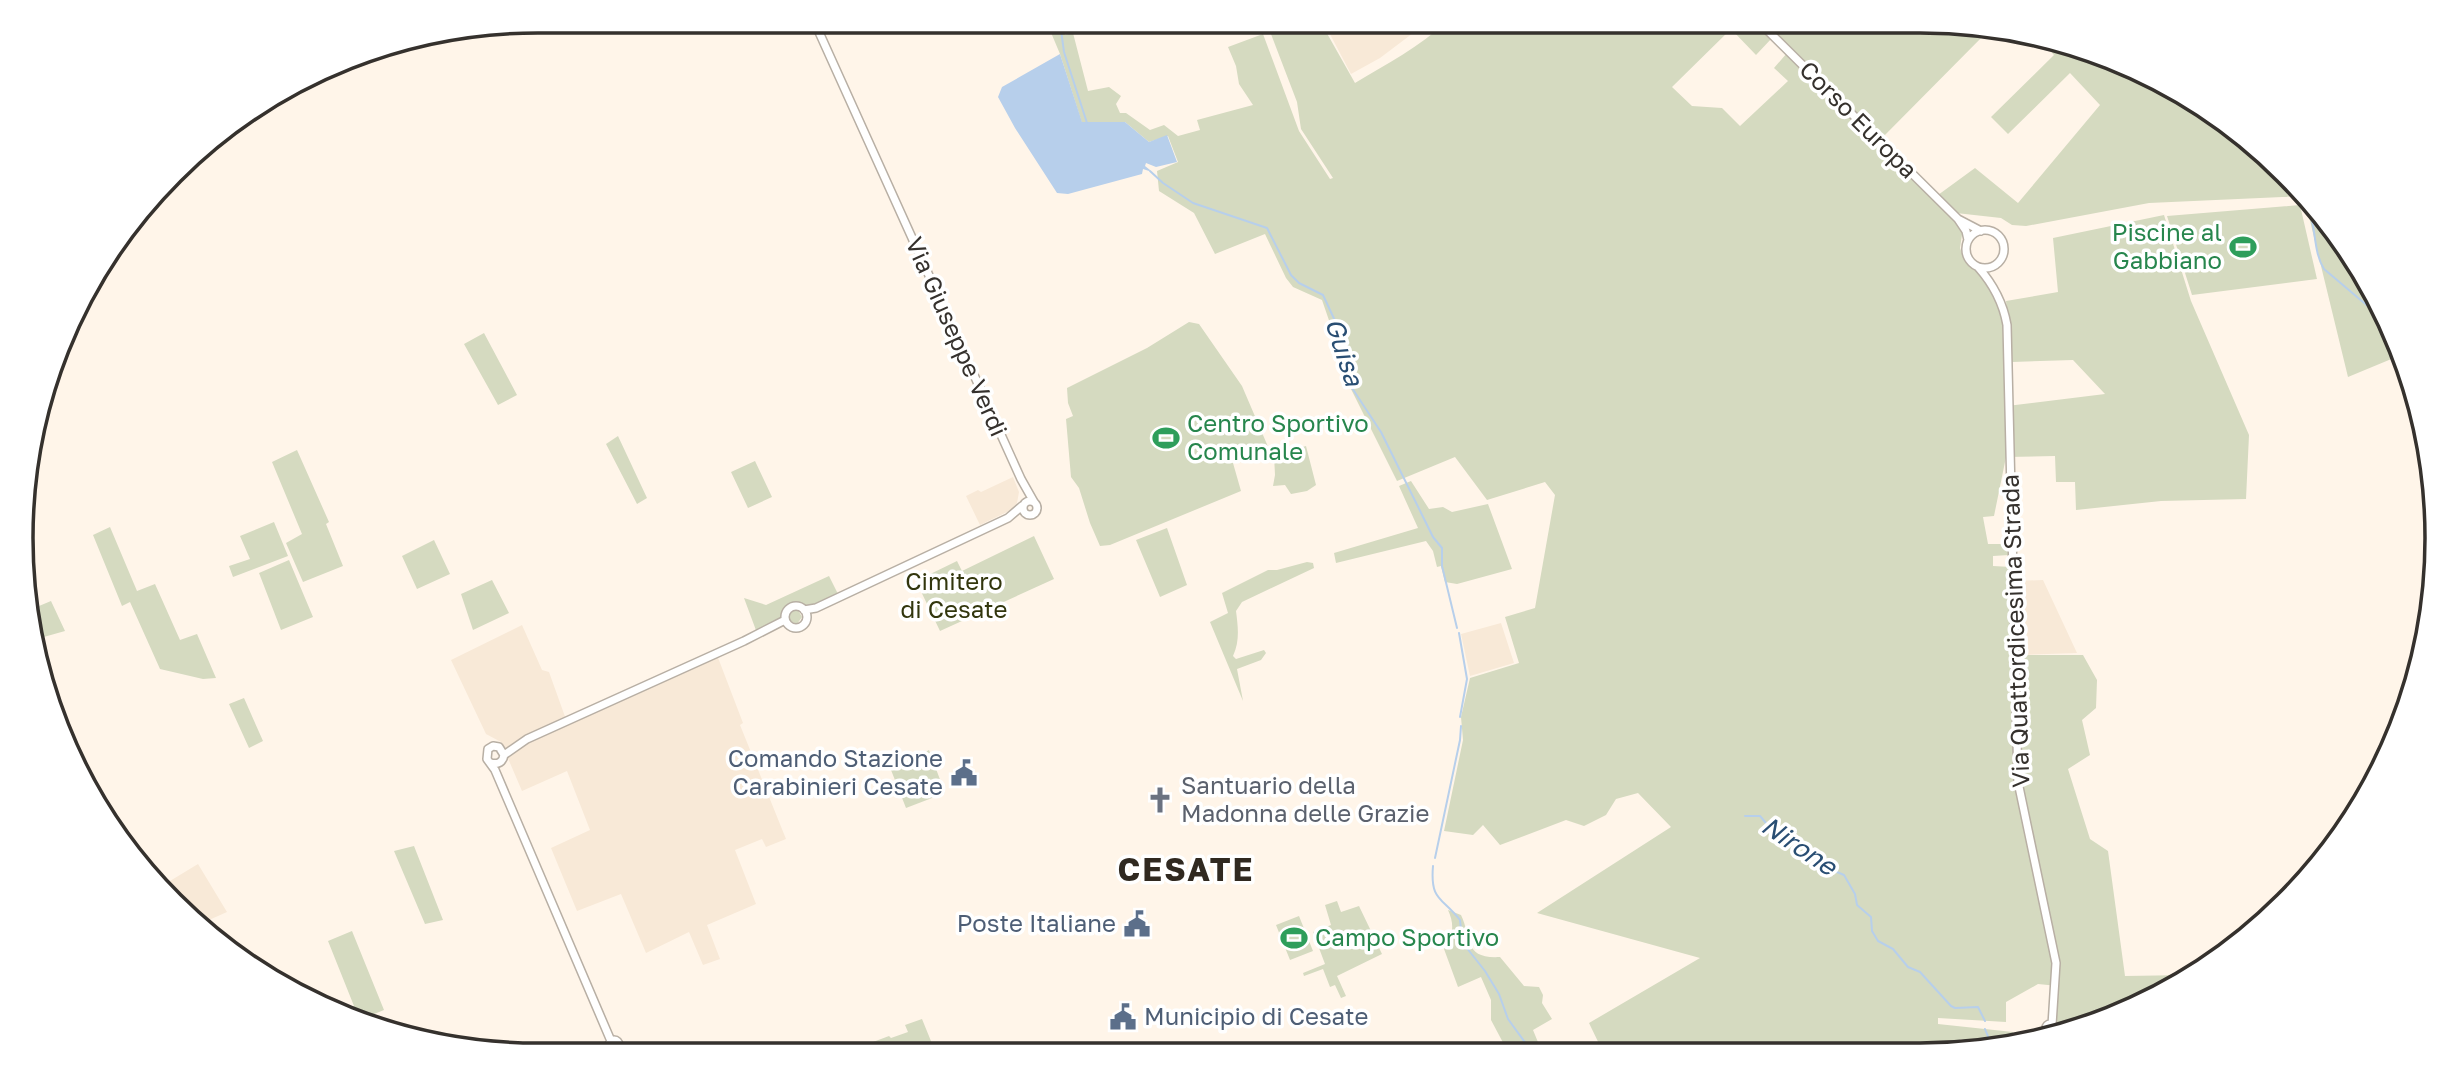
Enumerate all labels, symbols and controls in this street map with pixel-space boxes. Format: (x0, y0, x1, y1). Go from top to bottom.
street label: Corso Europa (1794, 54, 1924, 184)
place label: Piscine al Gabbiano (2112, 217, 2222, 274)
street label: Via Giuseppe Verdi (900, 232, 1014, 440)
sports icon: Piscine al Gabbiano (2228, 232, 2258, 262)
water label: Guisa (1319, 314, 1370, 391)
place label: Centro Sportivo Comunale (1187, 408, 1369, 465)
sports icon: Centro Sportivo Comunale (1151, 423, 1181, 453)
street label: Via Quattordicesima Strada (1995, 474, 2034, 788)
park label: Cimitero di Cesate (901, 566, 1008, 623)
place label: Comando Stazione Carabinieri Cesate (728, 743, 943, 800)
public building icon: Comando Stazione Carabinieri Cesate (949, 758, 979, 788)
place label: Santuario della Madonna delle Grazie (1181, 770, 1429, 827)
church icon: Santuario della Madonna delle Grazie (1145, 785, 1175, 815)
water label: Nirone (1756, 809, 1844, 883)
district label: CESATE (1117, 850, 1255, 888)
place label: Poste Italiane (957, 908, 1116, 937)
public building icon: Poste Italiane (1122, 909, 1152, 939)
place label: Campo Sportivo (1315, 922, 1499, 951)
sports icon: Campo Sportivo (1279, 923, 1309, 953)
place label: Municipio di Cesate (1144, 1001, 1368, 1030)
public building icon: Municipio di Cesate (1108, 1002, 1138, 1032)

